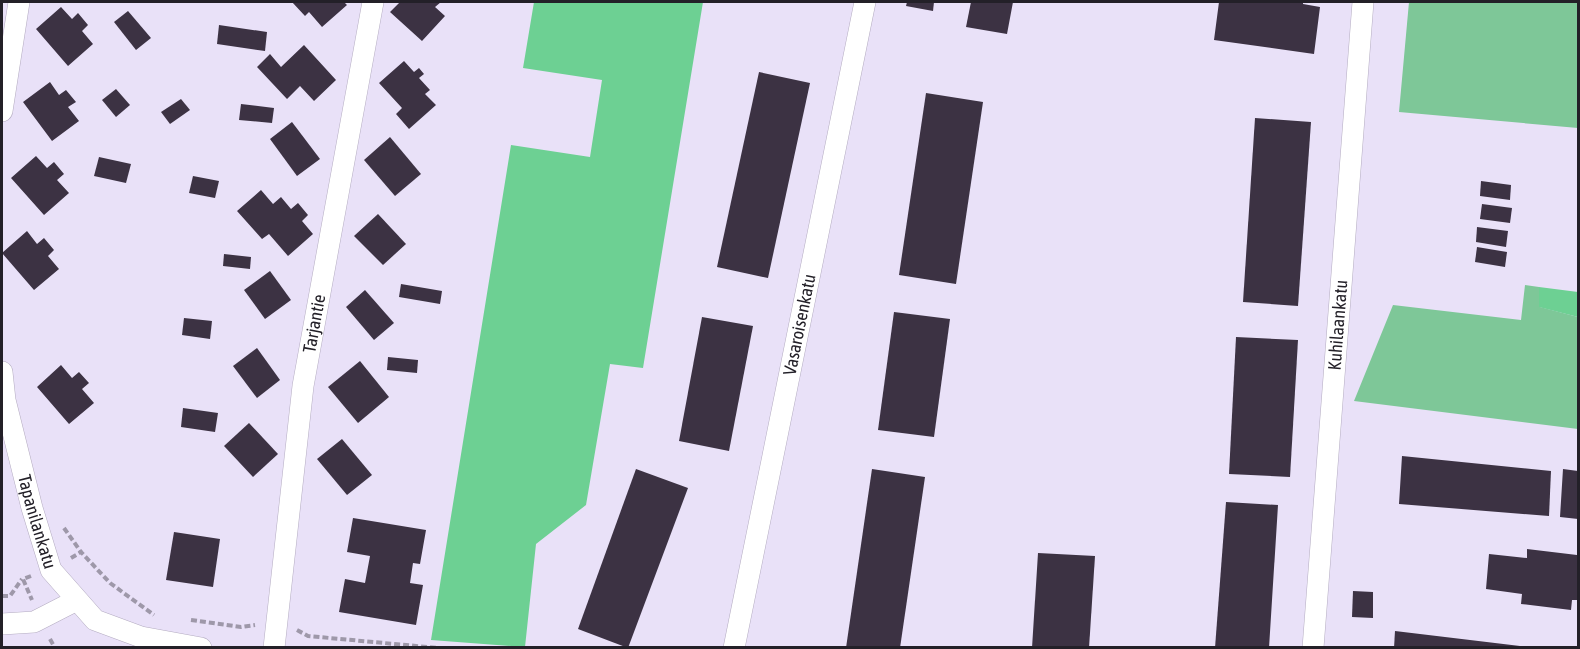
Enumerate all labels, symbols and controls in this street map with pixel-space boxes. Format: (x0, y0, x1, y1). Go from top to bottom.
street label: Vasaroisenkatu (779, 272, 820, 377)
street label: Kuhilaankatu (1324, 279, 1351, 371)
street label: Tarjantie (298, 293, 330, 354)
street label: Tapanilankatu (14, 472, 61, 571)

